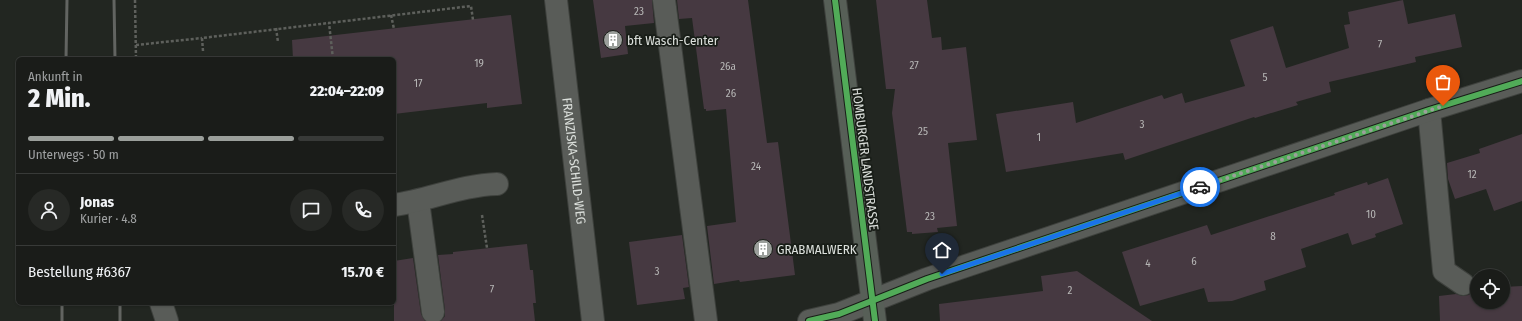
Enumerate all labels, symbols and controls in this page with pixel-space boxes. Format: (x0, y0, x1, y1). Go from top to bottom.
house number: 23 (634, 5, 644, 18)
building icon: bft Wasch-Center (602, 29, 624, 51)
place label: bft Wasch-Center (627, 33, 719, 48)
house number: 7 (1378, 38, 1383, 51)
house number: 19 (474, 57, 484, 70)
house number: 27 (909, 59, 919, 72)
house number: 26a (720, 60, 736, 73)
pin (1426, 65, 1460, 106)
text: Ankunft in (28, 69, 83, 84)
house number: 5 (1262, 71, 1268, 84)
icon: bag (1432, 71, 1454, 93)
house number: 17 (414, 77, 423, 90)
text: 22:04–22:09 (310, 82, 384, 100)
text: 2 Min. (28, 83, 91, 114)
house number: 26 (726, 87, 737, 100)
street label: HOMBURGER LANDSTRASSE (849, 87, 882, 231)
street label: FRANZISKA-SCHILD-WEG (559, 97, 589, 225)
house number: 3 (1140, 118, 1145, 131)
house number: 25 (918, 125, 928, 138)
house number: 1 (1037, 131, 1041, 144)
text: Unterwegs · 50 m (28, 147, 119, 162)
house number: 24 (751, 160, 762, 173)
courier (1180, 167, 1220, 207)
house number: 12 (1467, 168, 1477, 181)
icon: car (1189, 176, 1211, 198)
button: person (28, 189, 70, 231)
button: chat (290, 189, 332, 231)
button: phone (342, 189, 384, 231)
text: Jonas (80, 193, 114, 211)
house number: 10 (1366, 208, 1376, 221)
house number: 23 (925, 210, 935, 223)
text: Kurier · 4.8 (80, 211, 137, 226)
house number: 8 (1270, 230, 1276, 243)
pin (925, 233, 959, 274)
building icon: GRABMALWERK (752, 238, 774, 260)
icon: home (931, 239, 953, 261)
place label: GRABMALWERK (777, 242, 857, 257)
house number: 6 (1191, 255, 1197, 268)
house number: 4 (1145, 257, 1151, 270)
text: Bestellung #6367 (28, 263, 131, 281)
text: 15.70 € (341, 263, 384, 281)
house number: 3 (655, 265, 660, 278)
map controls (1470, 269, 1510, 309)
button: locate (1470, 269, 1510, 309)
house number: 7 (490, 283, 495, 296)
house number: 2 (1068, 284, 1073, 297)

